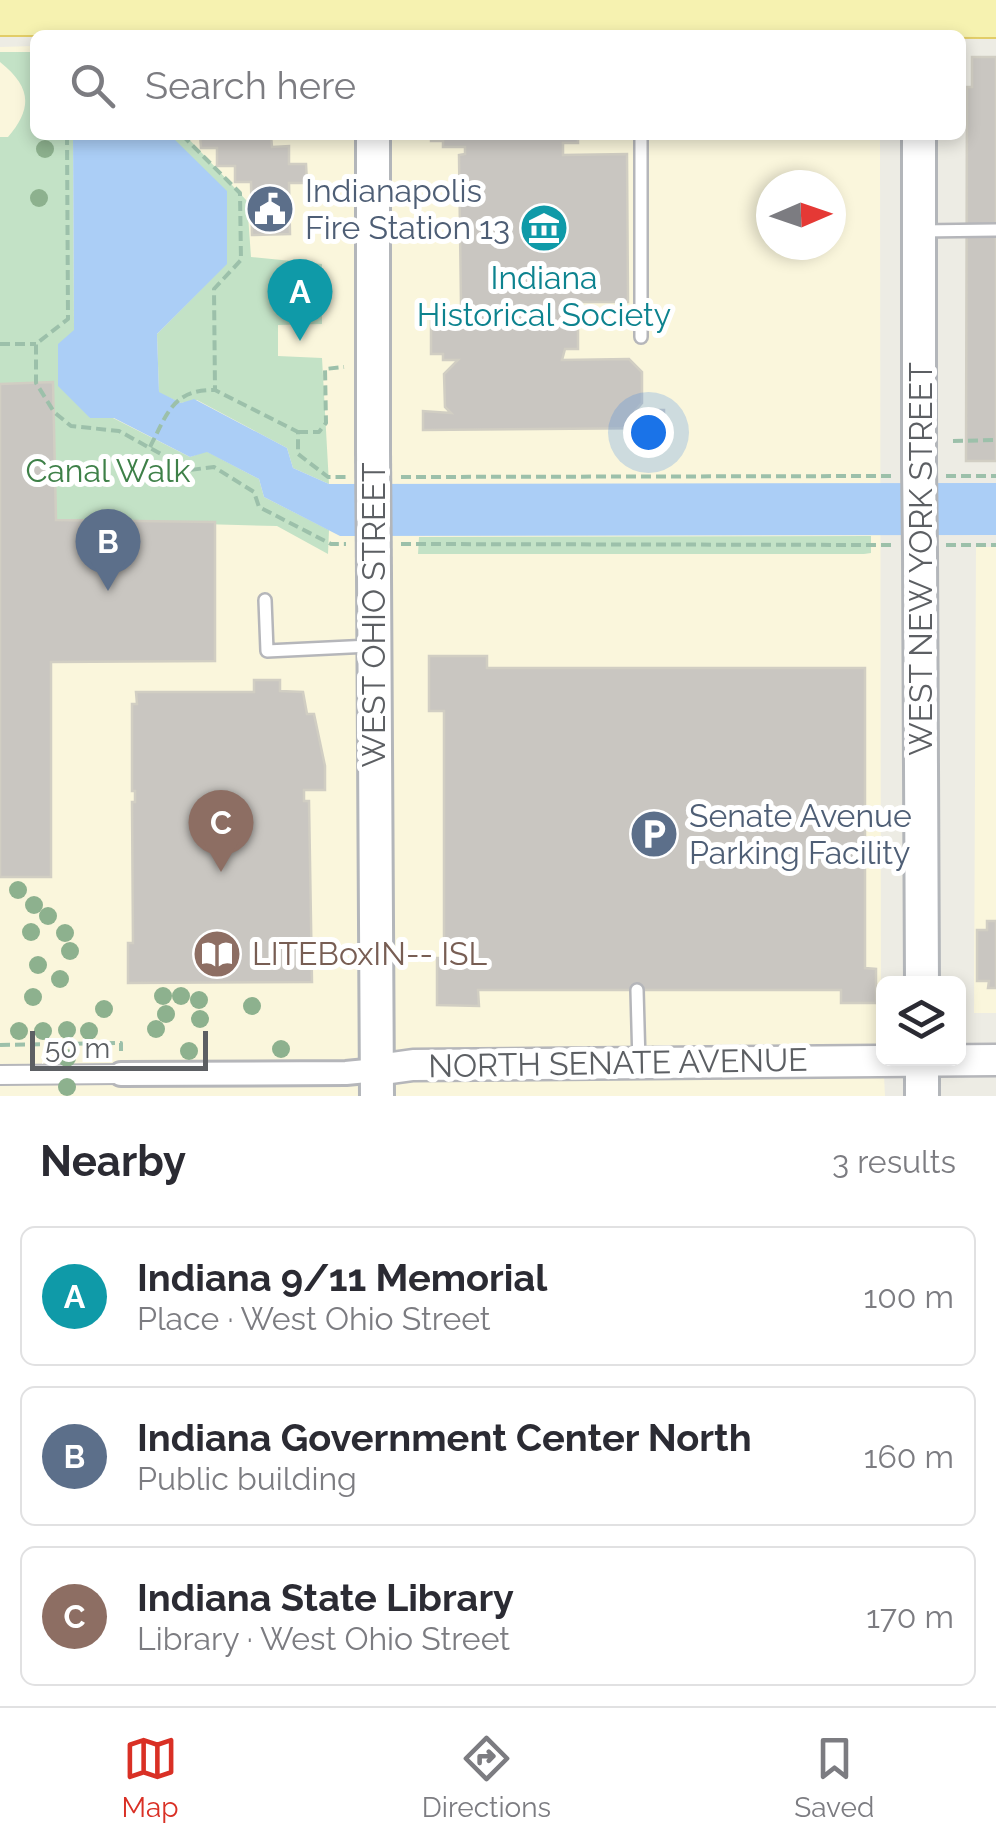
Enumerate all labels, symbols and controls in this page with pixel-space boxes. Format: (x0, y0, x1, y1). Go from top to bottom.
search box (30, 30, 966, 140)
icon: search (65, 58, 120, 113)
text: Search here (145, 63, 356, 108)
north arrow (756, 170, 846, 260)
place label: Indianapolis Fire Station 13 (305, 172, 510, 246)
public building icon: Indianapolis Fire Station 13 (244, 183, 296, 235)
museum icon: Indiana Historical Society (518, 202, 570, 254)
pin: A (268, 258, 332, 341)
place label: Indiana Historical Society (417, 259, 671, 333)
street label: WEST NEW YORK STREET (902, 362, 939, 756)
your location (623, 407, 674, 458)
park label: Canal Walk (25, 452, 191, 489)
street label: WEST OHIO STREET (355, 463, 392, 768)
pin: B (76, 508, 140, 591)
pin: C (188, 790, 254, 872)
place label: Senate Avenue Parking Facility (689, 797, 912, 871)
parking icon: Senate Avenue Parking Facility (628, 808, 680, 860)
library icon: LITEBoxIN-- ISL (191, 928, 243, 980)
place label: LITEBoxIN-- ISL (252, 935, 487, 972)
map controls (876, 976, 966, 1066)
button: layers (876, 976, 966, 1066)
scale bar (30, 1026, 208, 1070)
text: 50 m (45, 1032, 110, 1065)
street label: NORTH SENATE AVENUE (428, 1041, 808, 1084)
text: Nearby (40, 1137, 186, 1186)
text: 3 results (832, 1143, 956, 1180)
text: Indiana 9/11 Memorial (137, 1255, 547, 1300)
text: A (64, 1278, 85, 1315)
text: 100 m (864, 1278, 954, 1315)
text: Place · West Ohio Street (137, 1300, 491, 1337)
text: Indiana Government Center North (137, 1415, 752, 1460)
text: B (64, 1438, 85, 1475)
text: 160 m (864, 1438, 954, 1475)
text: Public building (137, 1460, 357, 1497)
text: Indiana State Library (137, 1575, 514, 1620)
text: C (64, 1598, 85, 1635)
text: 170 m (866, 1598, 954, 1635)
text: Library · West Ohio Street (137, 1620, 510, 1657)
tab: Map (122, 1731, 179, 1824)
tab: Directions (422, 1731, 551, 1824)
tab: Saved (794, 1731, 874, 1824)

